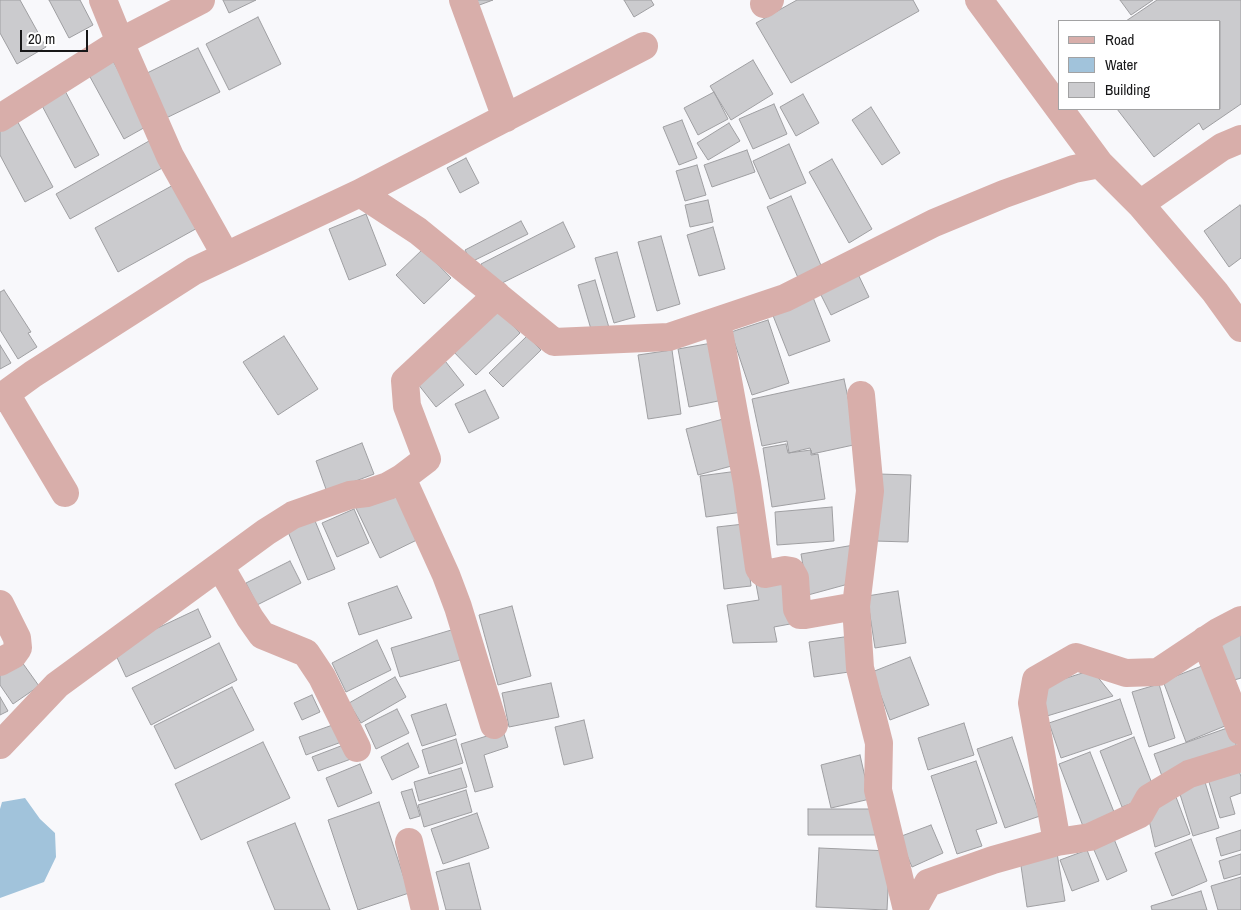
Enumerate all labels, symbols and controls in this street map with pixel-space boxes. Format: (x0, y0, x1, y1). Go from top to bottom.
scale bar (22, 20, 90, 52)
legend (1058, 20, 1221, 110)
text: 20 m (28, 28, 55, 49)
text: Road (1105, 29, 1134, 50)
text: Water (1105, 54, 1137, 75)
text: Building (1105, 79, 1150, 100)

